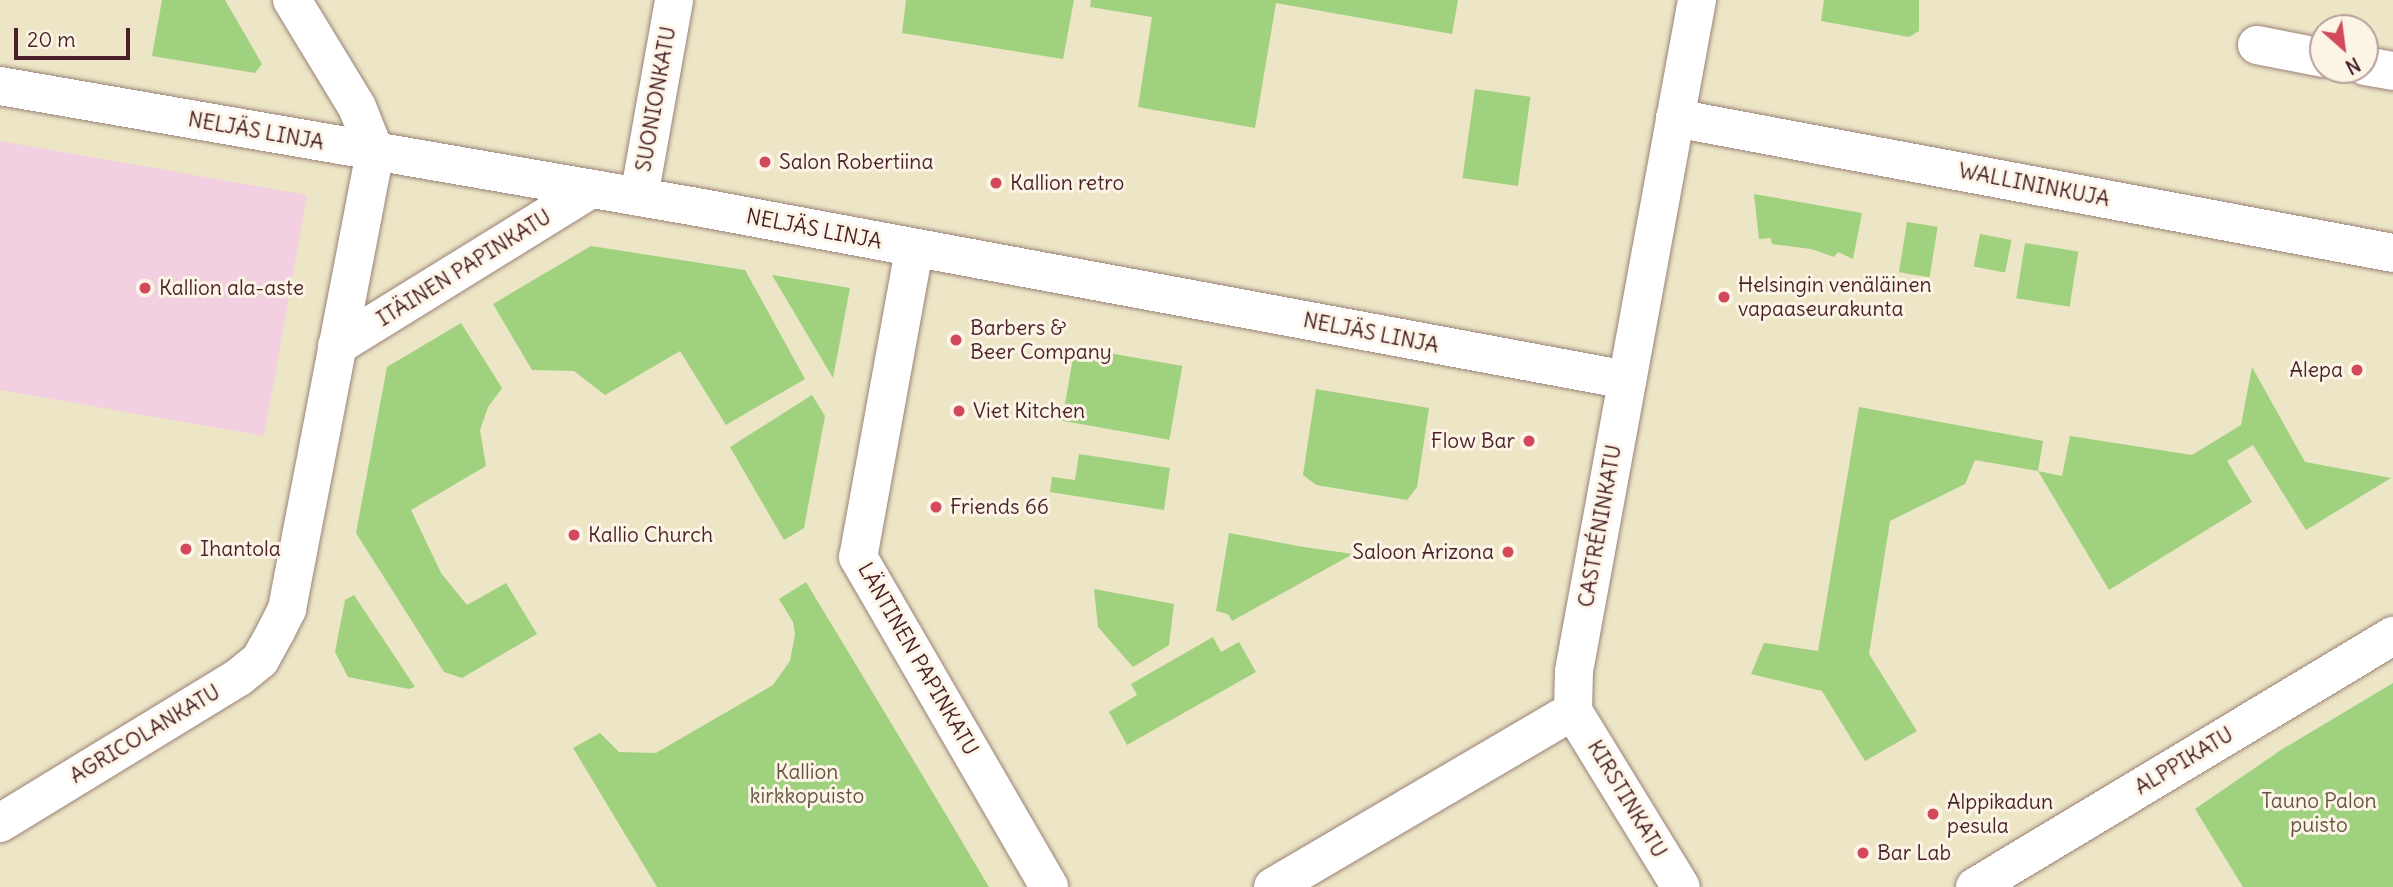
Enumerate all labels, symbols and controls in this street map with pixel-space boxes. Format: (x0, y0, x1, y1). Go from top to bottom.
scale bar (18, 14, 133, 58)
north arrow (2309, 14, 2379, 84)
street label: SUONIONKATU (631, 24, 681, 174)
text: 20 m (27, 26, 76, 53)
text: N (2341, 52, 2364, 79)
street label: NELJÄS LINJA (186, 107, 326, 155)
place label: Salon Robertiina (779, 149, 933, 175)
marker: Salon Robertiina (757, 154, 773, 170)
street label: WALLININKUJA (1956, 158, 2112, 212)
place label: Kallion retro (1010, 170, 1124, 196)
marker: Kallion retro (988, 175, 1004, 191)
street label: ITÄINEN PAPINKATU (372, 204, 556, 332)
street label: NELJÄS LINJA (744, 204, 884, 254)
place label: Helsingin venäläinen vapaaseurakunta (1738, 272, 1932, 322)
place label: Kallion ala-aste (159, 275, 304, 301)
marker: Kallion ala-aste (137, 280, 153, 296)
marker: Helsingin venäläinen vapaaseurakunta (1716, 289, 1732, 305)
street label: NELJÄS LINJA (1301, 308, 1441, 358)
place label: Barbers & Beer Company (970, 315, 1112, 365)
marker: Barbers & Beer Company (948, 332, 964, 348)
place label: Alepa (2290, 357, 2343, 383)
marker: Alepa (2349, 362, 2365, 378)
place label: Viet Kitchen (973, 398, 1085, 424)
marker: Viet Kitchen (951, 403, 967, 419)
place label: Flow Bar (1431, 428, 1515, 454)
marker: Flow Bar (1521, 433, 1537, 449)
street label: CASTRÉNINKATU (1573, 443, 1627, 609)
place label: Friends 66 (950, 494, 1049, 520)
marker: Friends 66 (928, 499, 944, 515)
place label: Kallio Church (588, 522, 713, 548)
marker: Kallio Church (566, 527, 582, 543)
place label: Ihantola (200, 536, 281, 562)
place label: Saloon Arizona (1352, 539, 1494, 565)
marker: Ihantola (178, 541, 194, 557)
marker: Saloon Arizona (1500, 544, 1516, 560)
street label: LÄNTINEN PAPINKATU (852, 558, 984, 760)
street label: AGRICOLANKATU (65, 679, 225, 789)
street label: ALPPIKATU (2130, 722, 2238, 800)
street label: KIRSTINKATU (1582, 736, 1672, 862)
park label: Kallion kirkkopuisto (750, 759, 864, 809)
park label: Tauno Palon puisto (2261, 788, 2377, 838)
place label: Alppikadun pesula (1947, 789, 2053, 839)
marker: Alppikadun pesula (1925, 806, 1941, 822)
place label: Bar Lab (1877, 840, 1951, 866)
marker: Bar Lab (1855, 845, 1871, 861)

